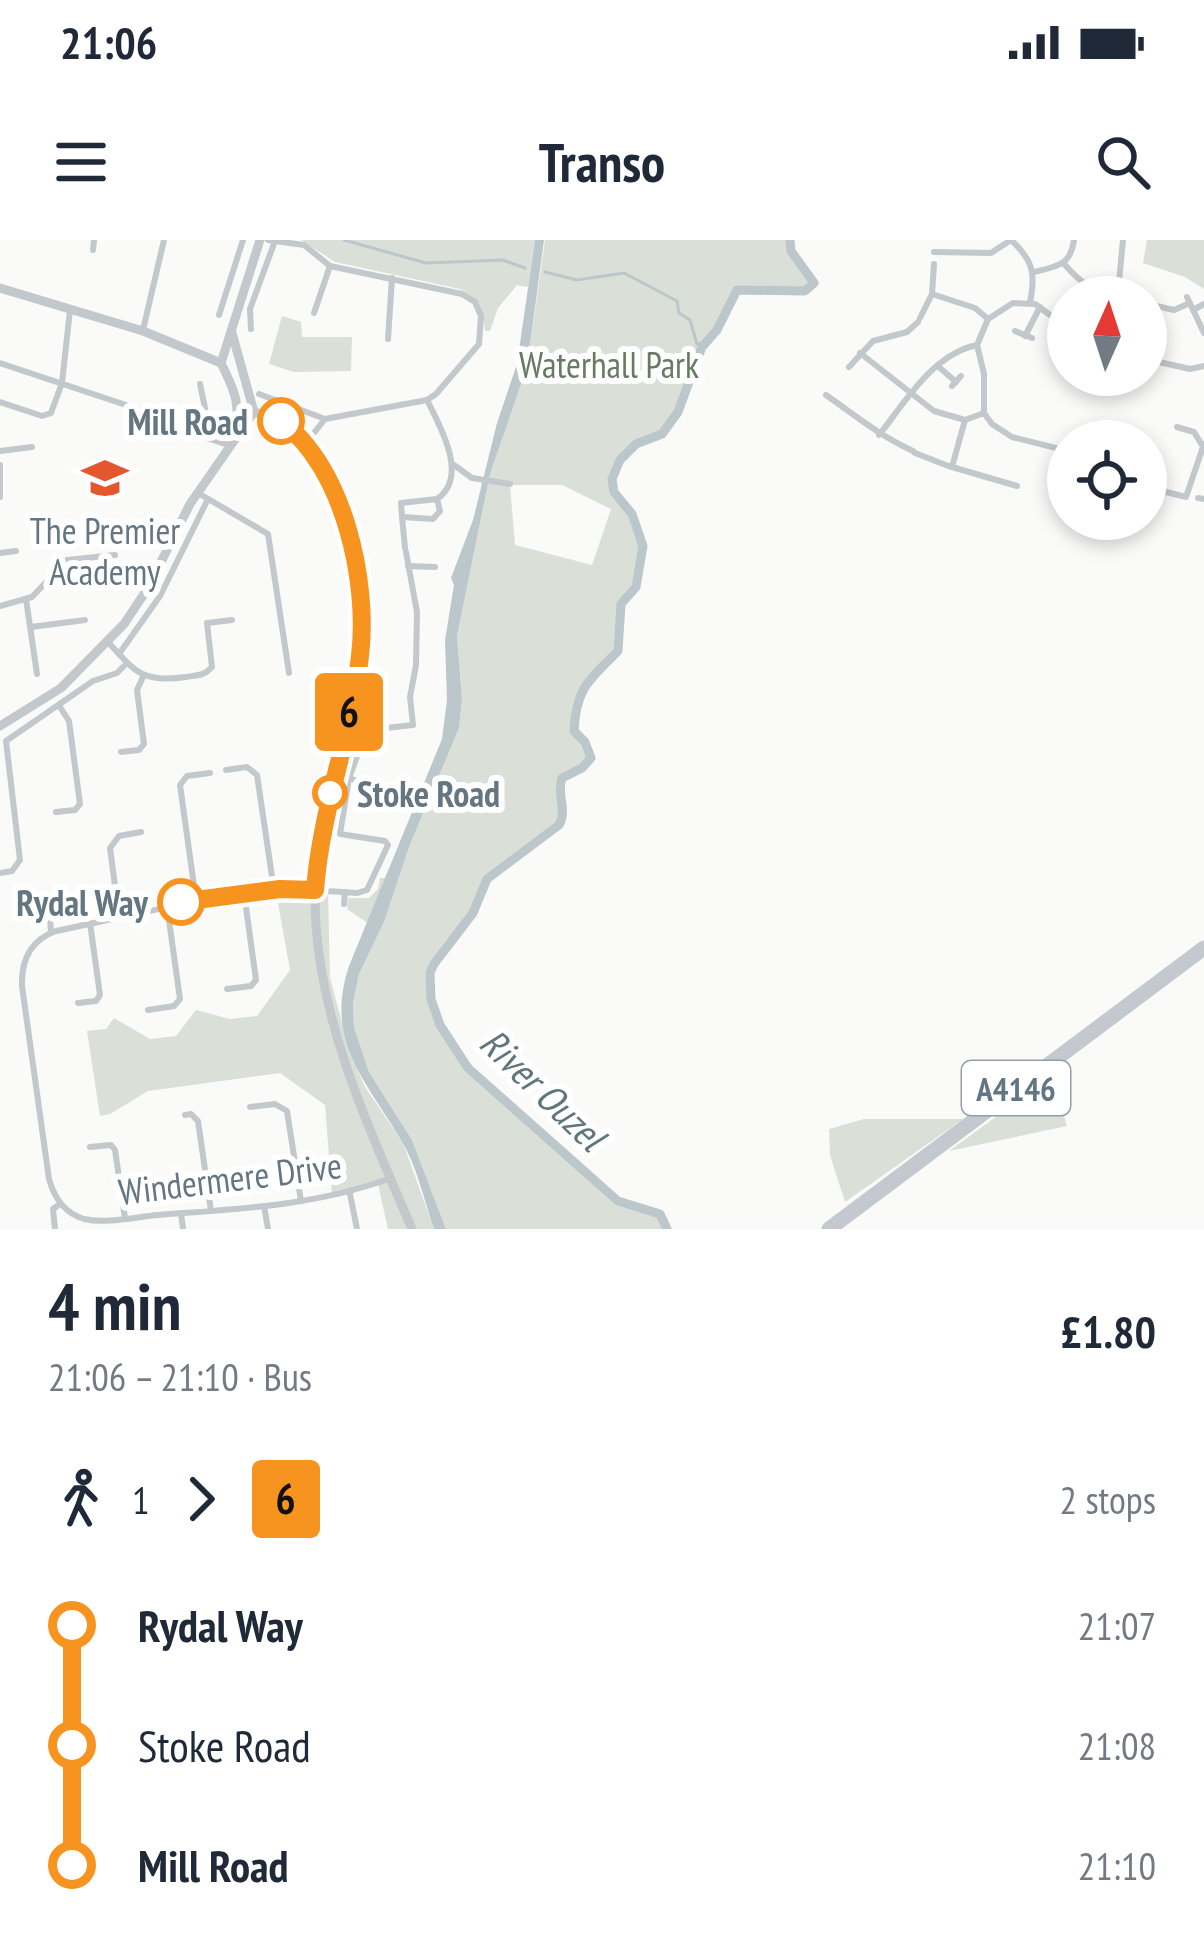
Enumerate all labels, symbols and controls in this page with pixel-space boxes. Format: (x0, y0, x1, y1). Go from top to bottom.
text: 21:06 (60, 13, 157, 71)
text: Transo (539, 127, 665, 197)
icon: menu (48, 129, 114, 195)
icon: search (1090, 129, 1156, 195)
north arrow (1047, 276, 1167, 396)
map controls (1047, 276, 1167, 540)
park label: Waterhall Park (519, 341, 699, 388)
place label: Mill Road (128, 398, 248, 445)
marker: Mill Road (259, 399, 303, 443)
button: locate (1047, 420, 1167, 540)
school or university icon: The Premier Academy (80, 453, 130, 503)
place label: The Premier Academy (30, 507, 180, 595)
line badge: 6 (310, 673, 388, 751)
text: 6 (339, 684, 359, 739)
place label: Stoke Road (357, 770, 500, 817)
marker: Stoke Road (314, 777, 346, 809)
place label: Rydal Way (16, 879, 149, 926)
marker: Rydal Way (159, 880, 203, 924)
water label: River Ouzel (470, 1017, 619, 1164)
road number: A4146 (962, 1061, 1070, 1115)
street label: Windermere Drive (116, 1141, 344, 1215)
text: 4 min (48, 1263, 181, 1348)
text: £1.80 (1060, 1302, 1156, 1360)
text: 21:06 – 21:10 · Bus (48, 1351, 312, 1402)
icon: walk (48, 1466, 114, 1532)
icon: forward (168, 1466, 234, 1532)
text: 6 (276, 1471, 296, 1526)
text: 1 (132, 1474, 150, 1525)
text: 2 stops (1060, 1474, 1156, 1525)
text: Rydal Way (138, 1596, 303, 1654)
text: 21:07 (1078, 1600, 1156, 1651)
text: Stoke Road (138, 1716, 311, 1774)
text: 21:08 (1078, 1720, 1156, 1771)
text: Mill Road (138, 1836, 289, 1894)
text: 21:10 (1078, 1840, 1156, 1891)

